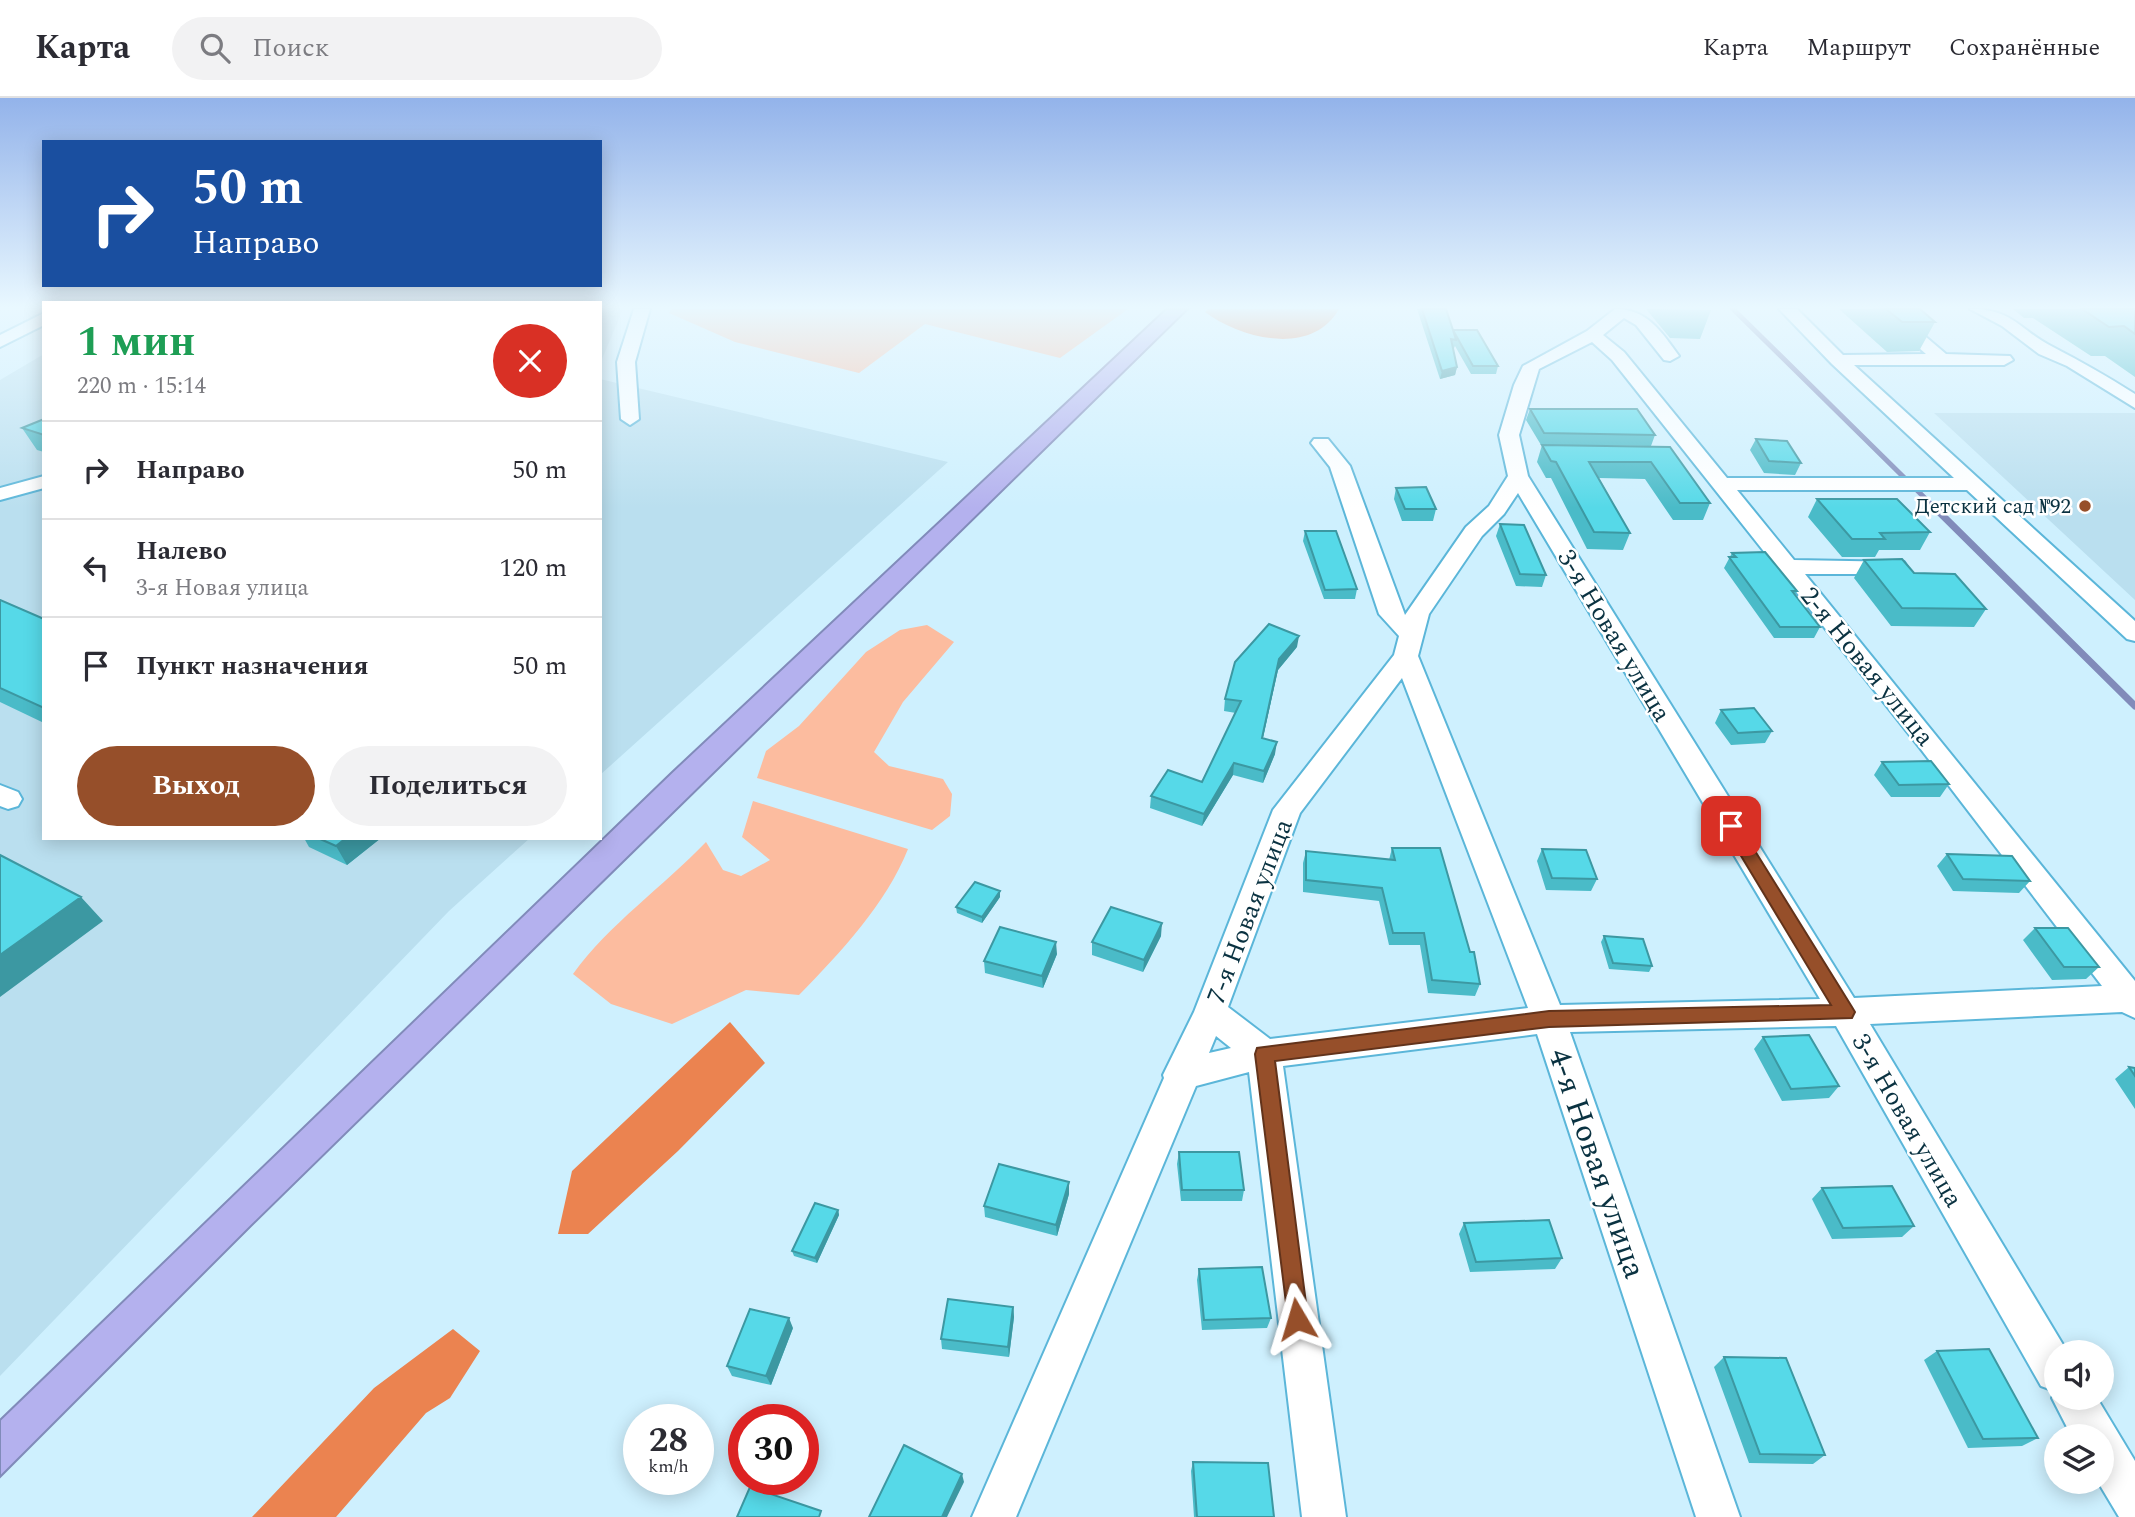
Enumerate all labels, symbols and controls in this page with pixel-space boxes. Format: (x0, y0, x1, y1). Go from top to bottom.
search box (172, 17, 662, 80)
text: Карта (35, 23, 130, 73)
text: Поиск (252, 28, 329, 68)
icon: search (196, 29, 234, 67)
text: Карта (1703, 30, 1768, 66)
text: Маршрут (1806, 30, 1911, 66)
text: Сохранённые (1949, 30, 2100, 66)
text: 50 m (192, 151, 303, 226)
icon: right (77, 168, 168, 259)
text: Направо (192, 219, 319, 268)
text: 1 мин (77, 311, 195, 374)
button: close (493, 324, 567, 398)
text: 220 m · 15:14 (77, 369, 206, 404)
text: Направо (136, 450, 245, 490)
text: 50 m (512, 450, 567, 490)
icon: right (77, 451, 115, 489)
place label: Детский сад №92 (1915, 491, 2071, 523)
marker: Детский сад №92 (2077, 498, 2093, 514)
text: Налево (136, 531, 227, 571)
street label: 3-я Новая улица (1547, 542, 1682, 730)
text: 120 m (499, 548, 567, 588)
icon: left (77, 549, 115, 587)
text: 3-я Новая улица (136, 571, 309, 606)
street label: 2-я Новая улица (1790, 578, 1944, 755)
text: Пункт назначения (136, 646, 369, 686)
text: 50 m (512, 646, 567, 686)
icon: arrive (77, 647, 115, 685)
button: Выход (77, 746, 315, 826)
button: Поделиться (329, 746, 567, 826)
pin (1701, 796, 1761, 856)
icon: arrive (1712, 807, 1750, 845)
street label: 7-я Новая улица (1196, 813, 1304, 1010)
street label: 3-я Новая улица (1841, 1026, 1973, 1215)
street label: 4-я Новая улица (1534, 1042, 1659, 1285)
position arrow (1260, 1282, 1334, 1356)
map controls (2044, 1340, 2114, 1494)
button: sound (2044, 1340, 2114, 1410)
speed limit sign: 30 (728, 1404, 819, 1495)
text: 28 (649, 1414, 688, 1467)
button: layers (2044, 1424, 2114, 1494)
text: km/h (648, 1453, 689, 1480)

